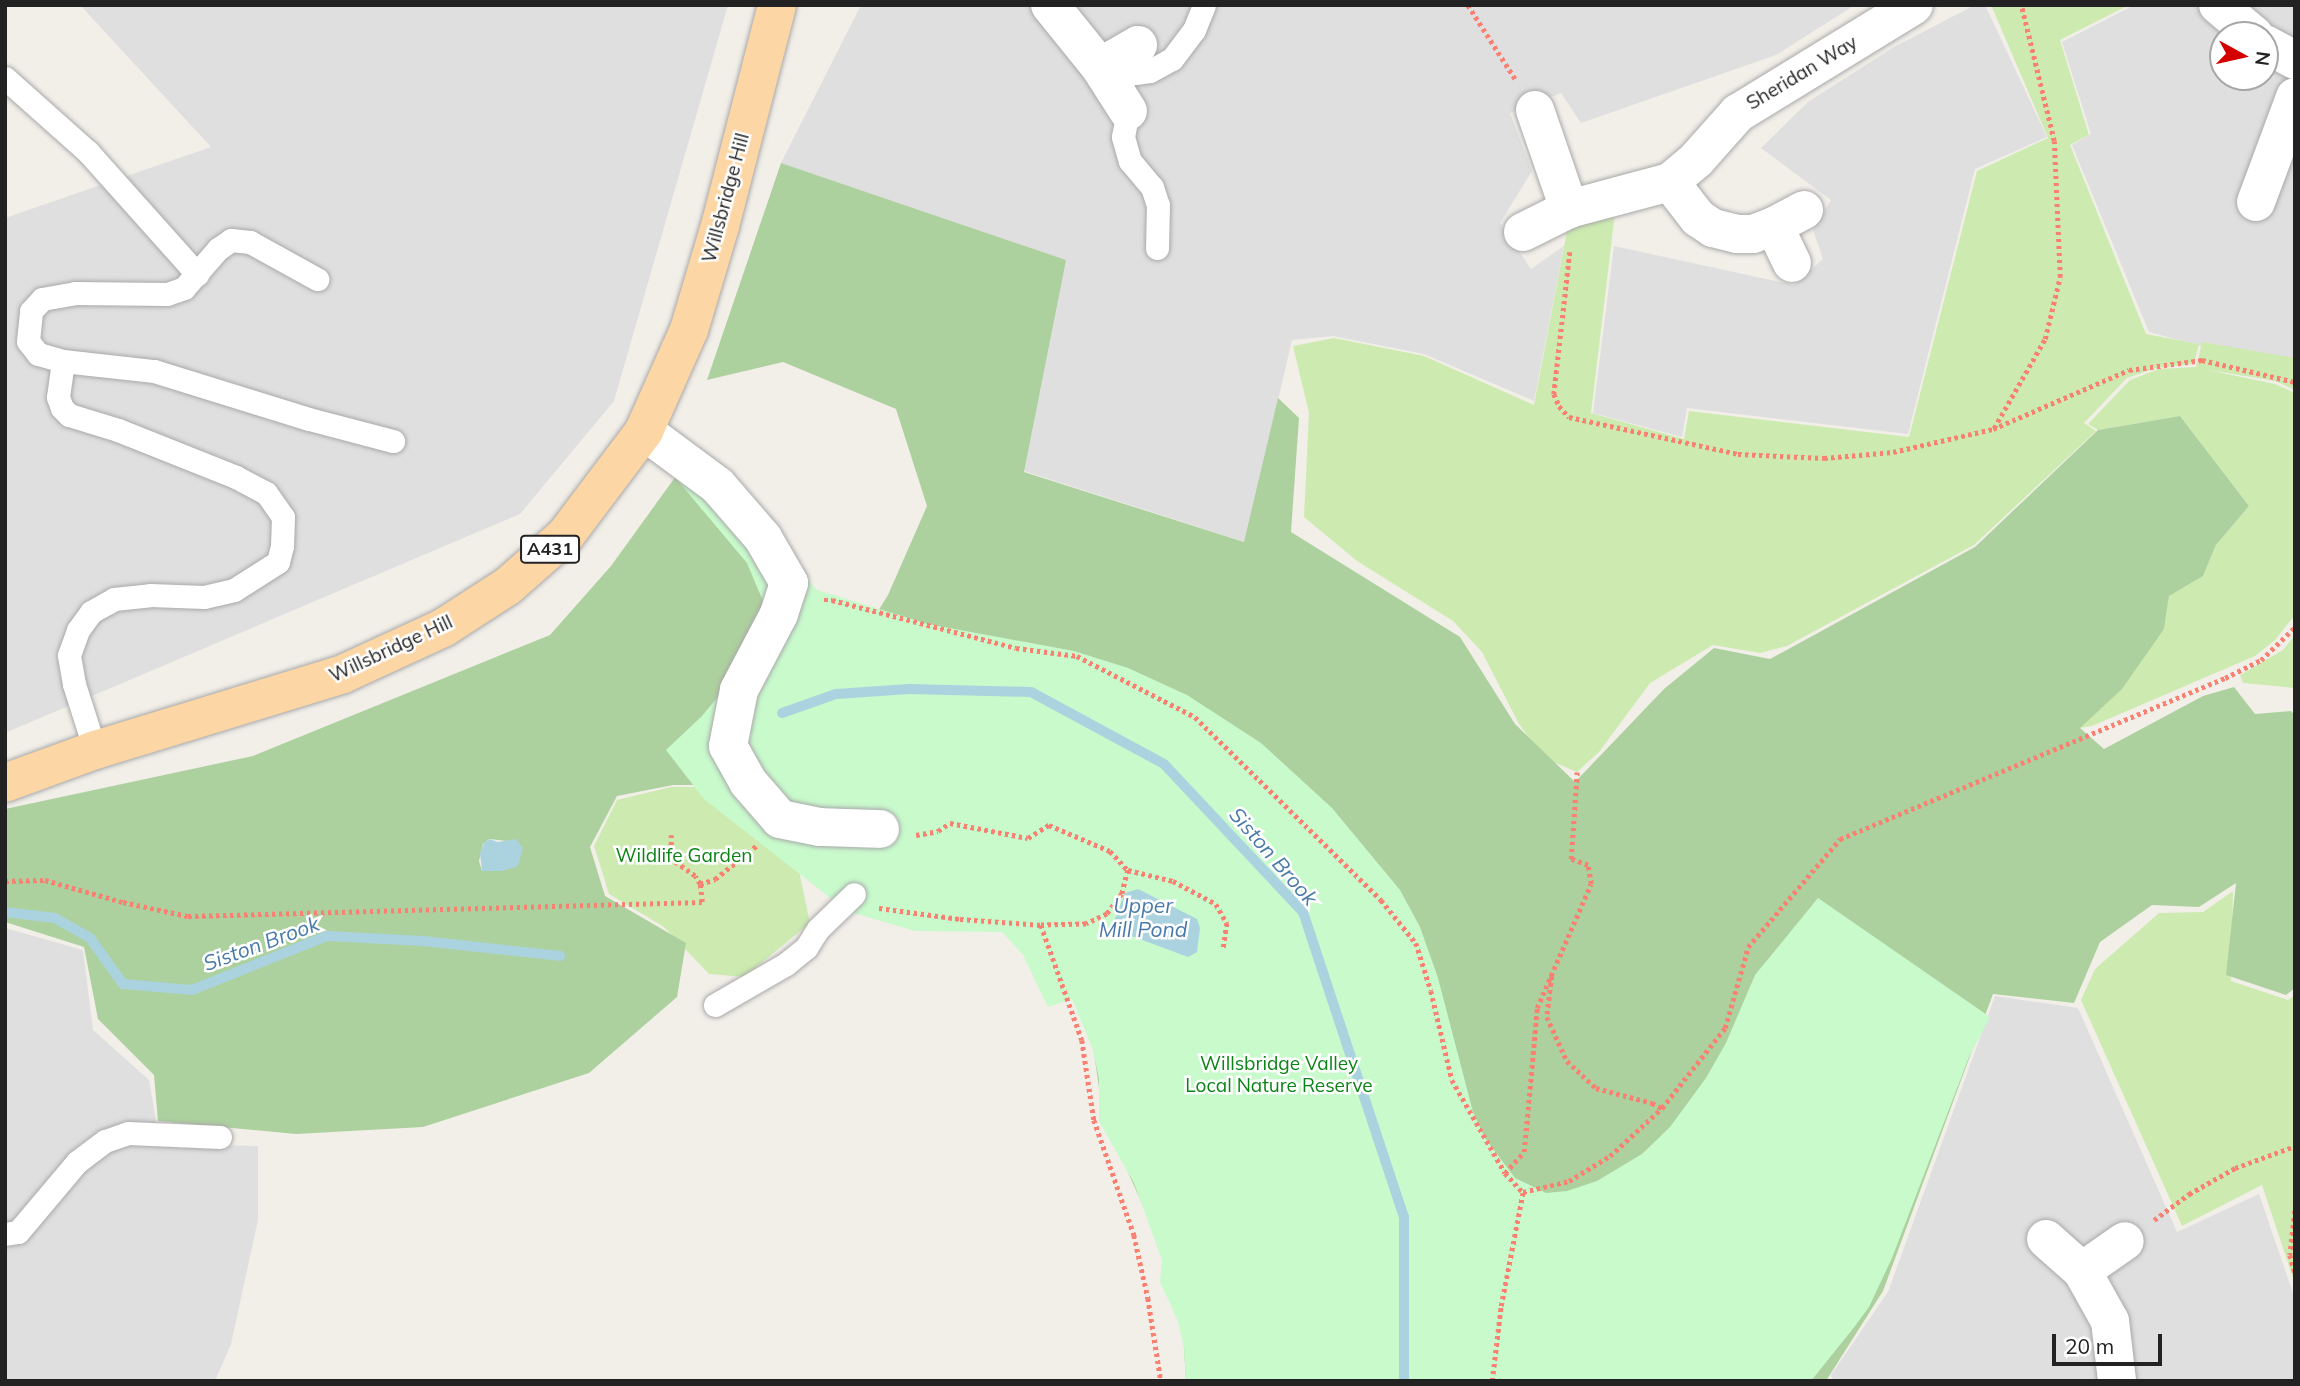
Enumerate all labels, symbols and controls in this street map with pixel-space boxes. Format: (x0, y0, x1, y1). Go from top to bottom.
north arrow (2209, 21, 2279, 91)
street label: Sheridan Way (1743, 31, 1861, 115)
text: N (2250, 50, 2276, 67)
street label: Willsbridge Hill (698, 131, 754, 265)
road number: A431 (518, 534, 582, 564)
street label: Willsbridge Hill (326, 611, 456, 687)
water label: Siston Brook (1224, 802, 1324, 910)
park label: Wildlife Garden (616, 845, 752, 867)
water label: Upper Mill Pond (1099, 892, 1187, 942)
water label: Siston Brook (199, 910, 323, 976)
park label: Willsbridge Valley Local Nature Reserve (1185, 1053, 1373, 1097)
scale bar (2055, 1320, 2165, 1364)
text: 20 m (2065, 1333, 2114, 1359)

